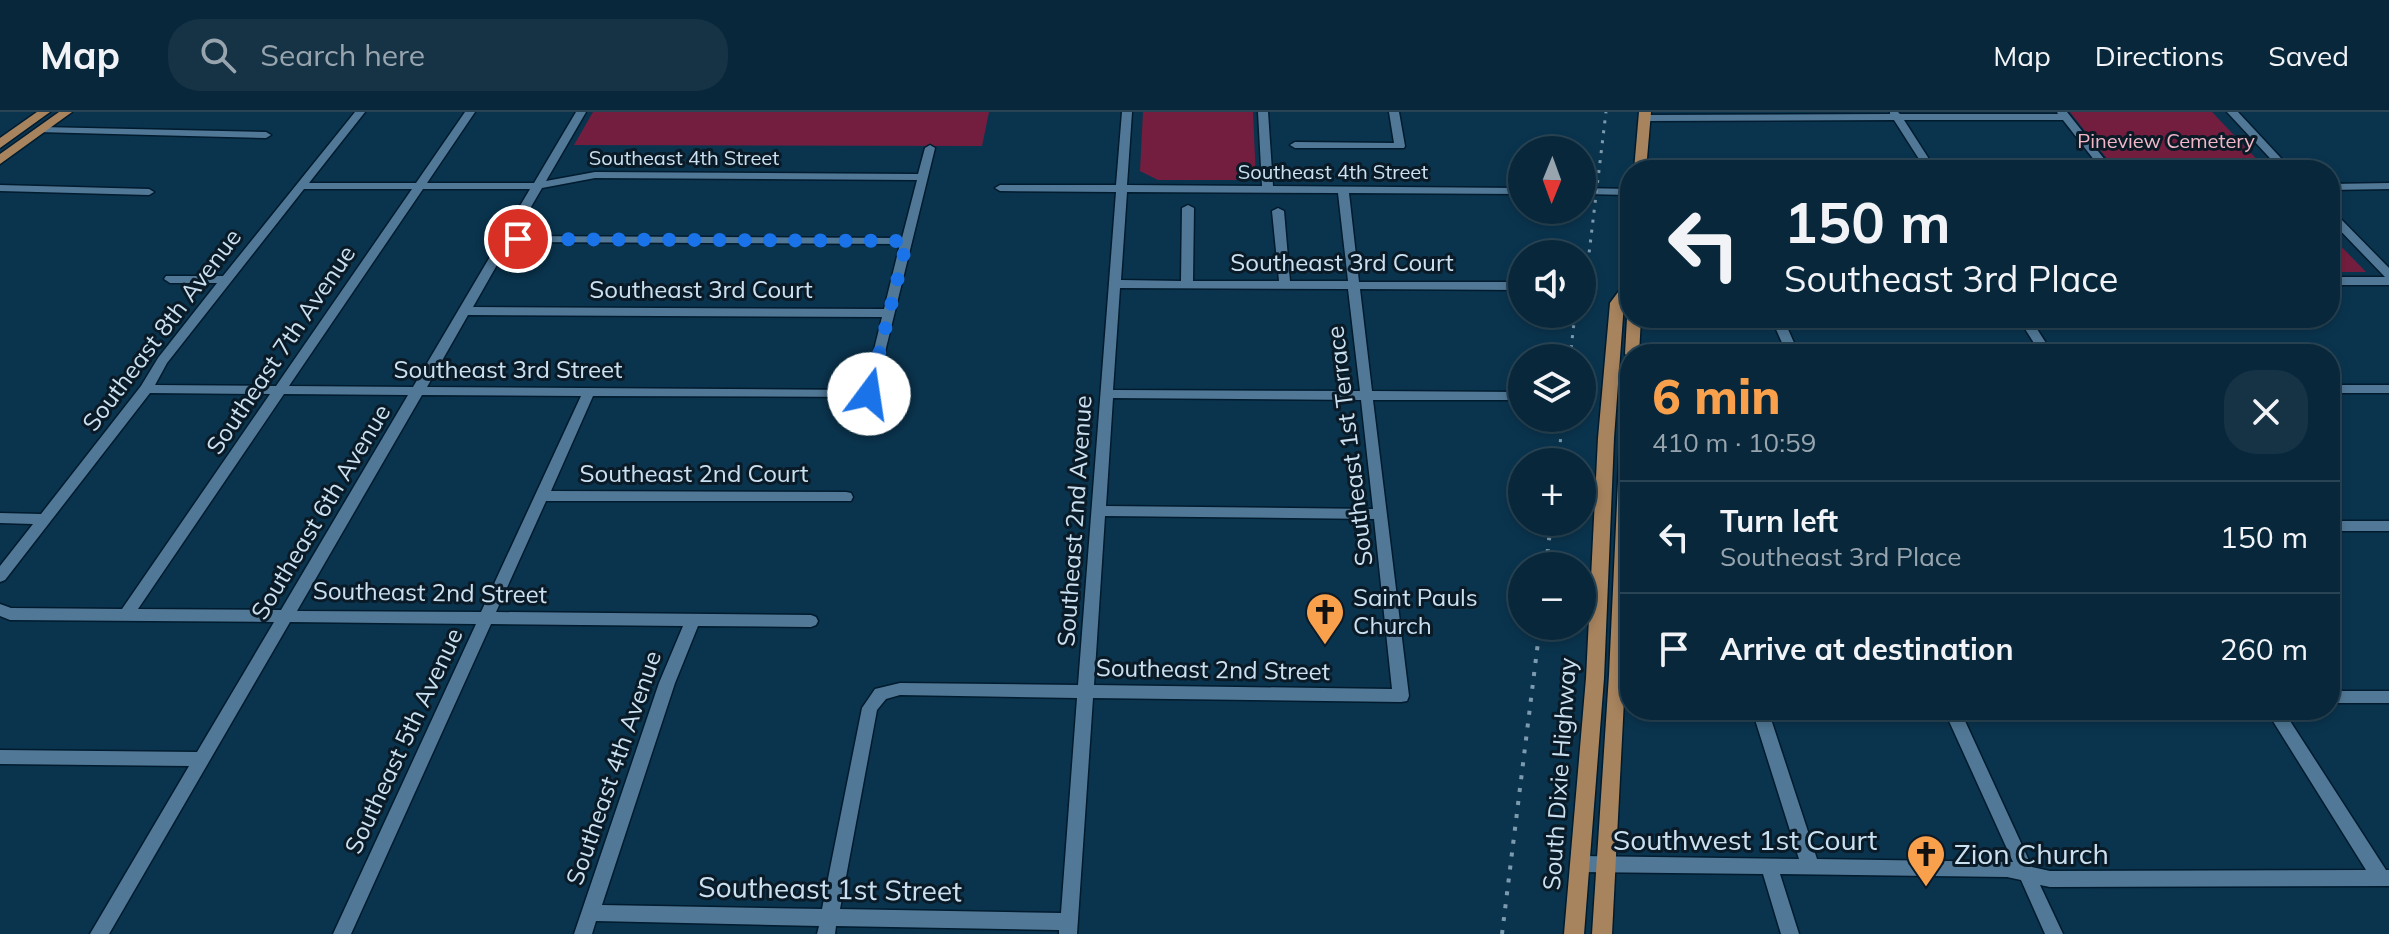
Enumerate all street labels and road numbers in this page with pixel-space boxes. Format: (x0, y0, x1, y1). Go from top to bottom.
street label: Southeast 4th Street (589, 145, 779, 170)
street label: Southeast 4th Street (1238, 159, 1428, 184)
street label: Southeast 8th Avenue (75, 222, 247, 437)
street label: Southeast 7th Avenue (199, 239, 361, 460)
street label: Southeast 3rd Court (1230, 247, 1454, 277)
street label: Southeast 3rd Court (589, 274, 813, 304)
street label: Southeast 1st Terrace (1319, 324, 1379, 568)
street label: Southeast 3rd Street (394, 354, 622, 384)
street label: Southeast 2nd Avenue (1050, 394, 1098, 647)
street label: Southeast 6th Avenue (244, 398, 396, 624)
street label: Southeast 2nd Court (580, 458, 808, 488)
street label: Southeast 2nd Street (313, 575, 547, 609)
street label: Southeast 5th Avenue (338, 623, 469, 858)
street label: Southeast 4th Avenue (559, 647, 667, 889)
street label: Southeast 2nd Street (1096, 652, 1330, 686)
street label: South Dixie Highway (1536, 656, 1582, 891)
street label: Southwest 1st Court (1613, 822, 1877, 857)
street label: Southeast 1st Street (698, 869, 962, 908)

